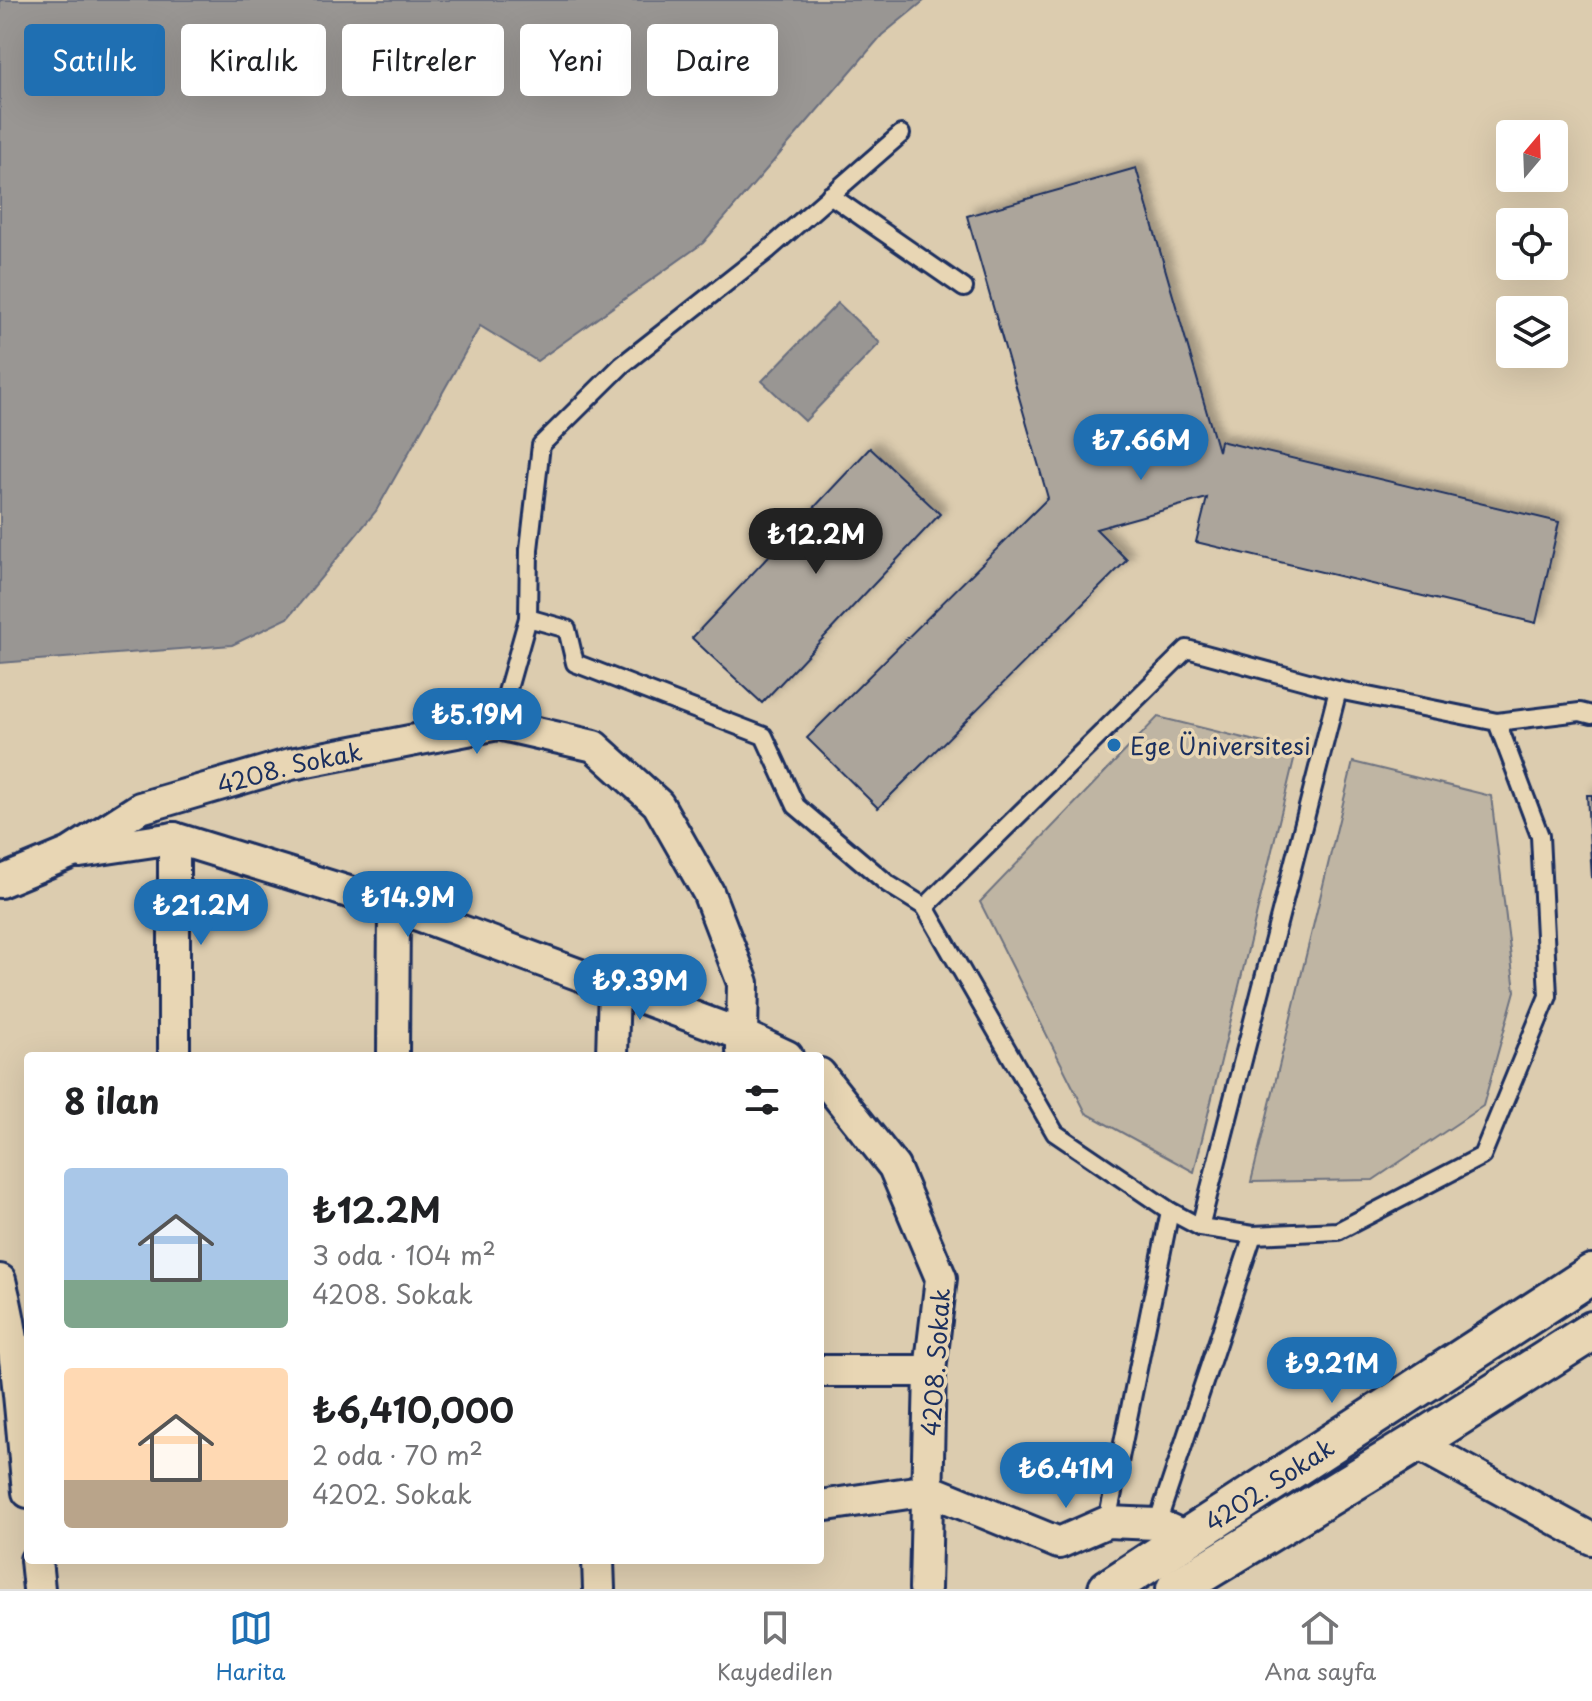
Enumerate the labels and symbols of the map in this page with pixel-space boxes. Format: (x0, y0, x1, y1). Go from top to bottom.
north arrow (1496, 120, 1568, 192)
pin: ₺7.66M (1076, 414, 1206, 482)
pin: ₺12.2M (751, 508, 881, 576)
pin: ₺5.19M (412, 688, 542, 756)
place label: Ege Üniversitesi (1130, 727, 1311, 763)
street label: 4208. Sokak (212, 733, 365, 803)
marker: Ege Üniversitesi (1105, 736, 1123, 754)
pin: ₺14.9M (343, 871, 473, 939)
pin: ₺21.2M (136, 879, 266, 947)
pin: ₺9.39M (575, 954, 705, 1022)
street label: 4208. Sokak (912, 1286, 958, 1437)
pin: ₺9.21M (1267, 1337, 1397, 1405)
street label: 4202. Sokak (1197, 1429, 1341, 1540)
pin: ₺6.41M (1001, 1442, 1131, 1510)

